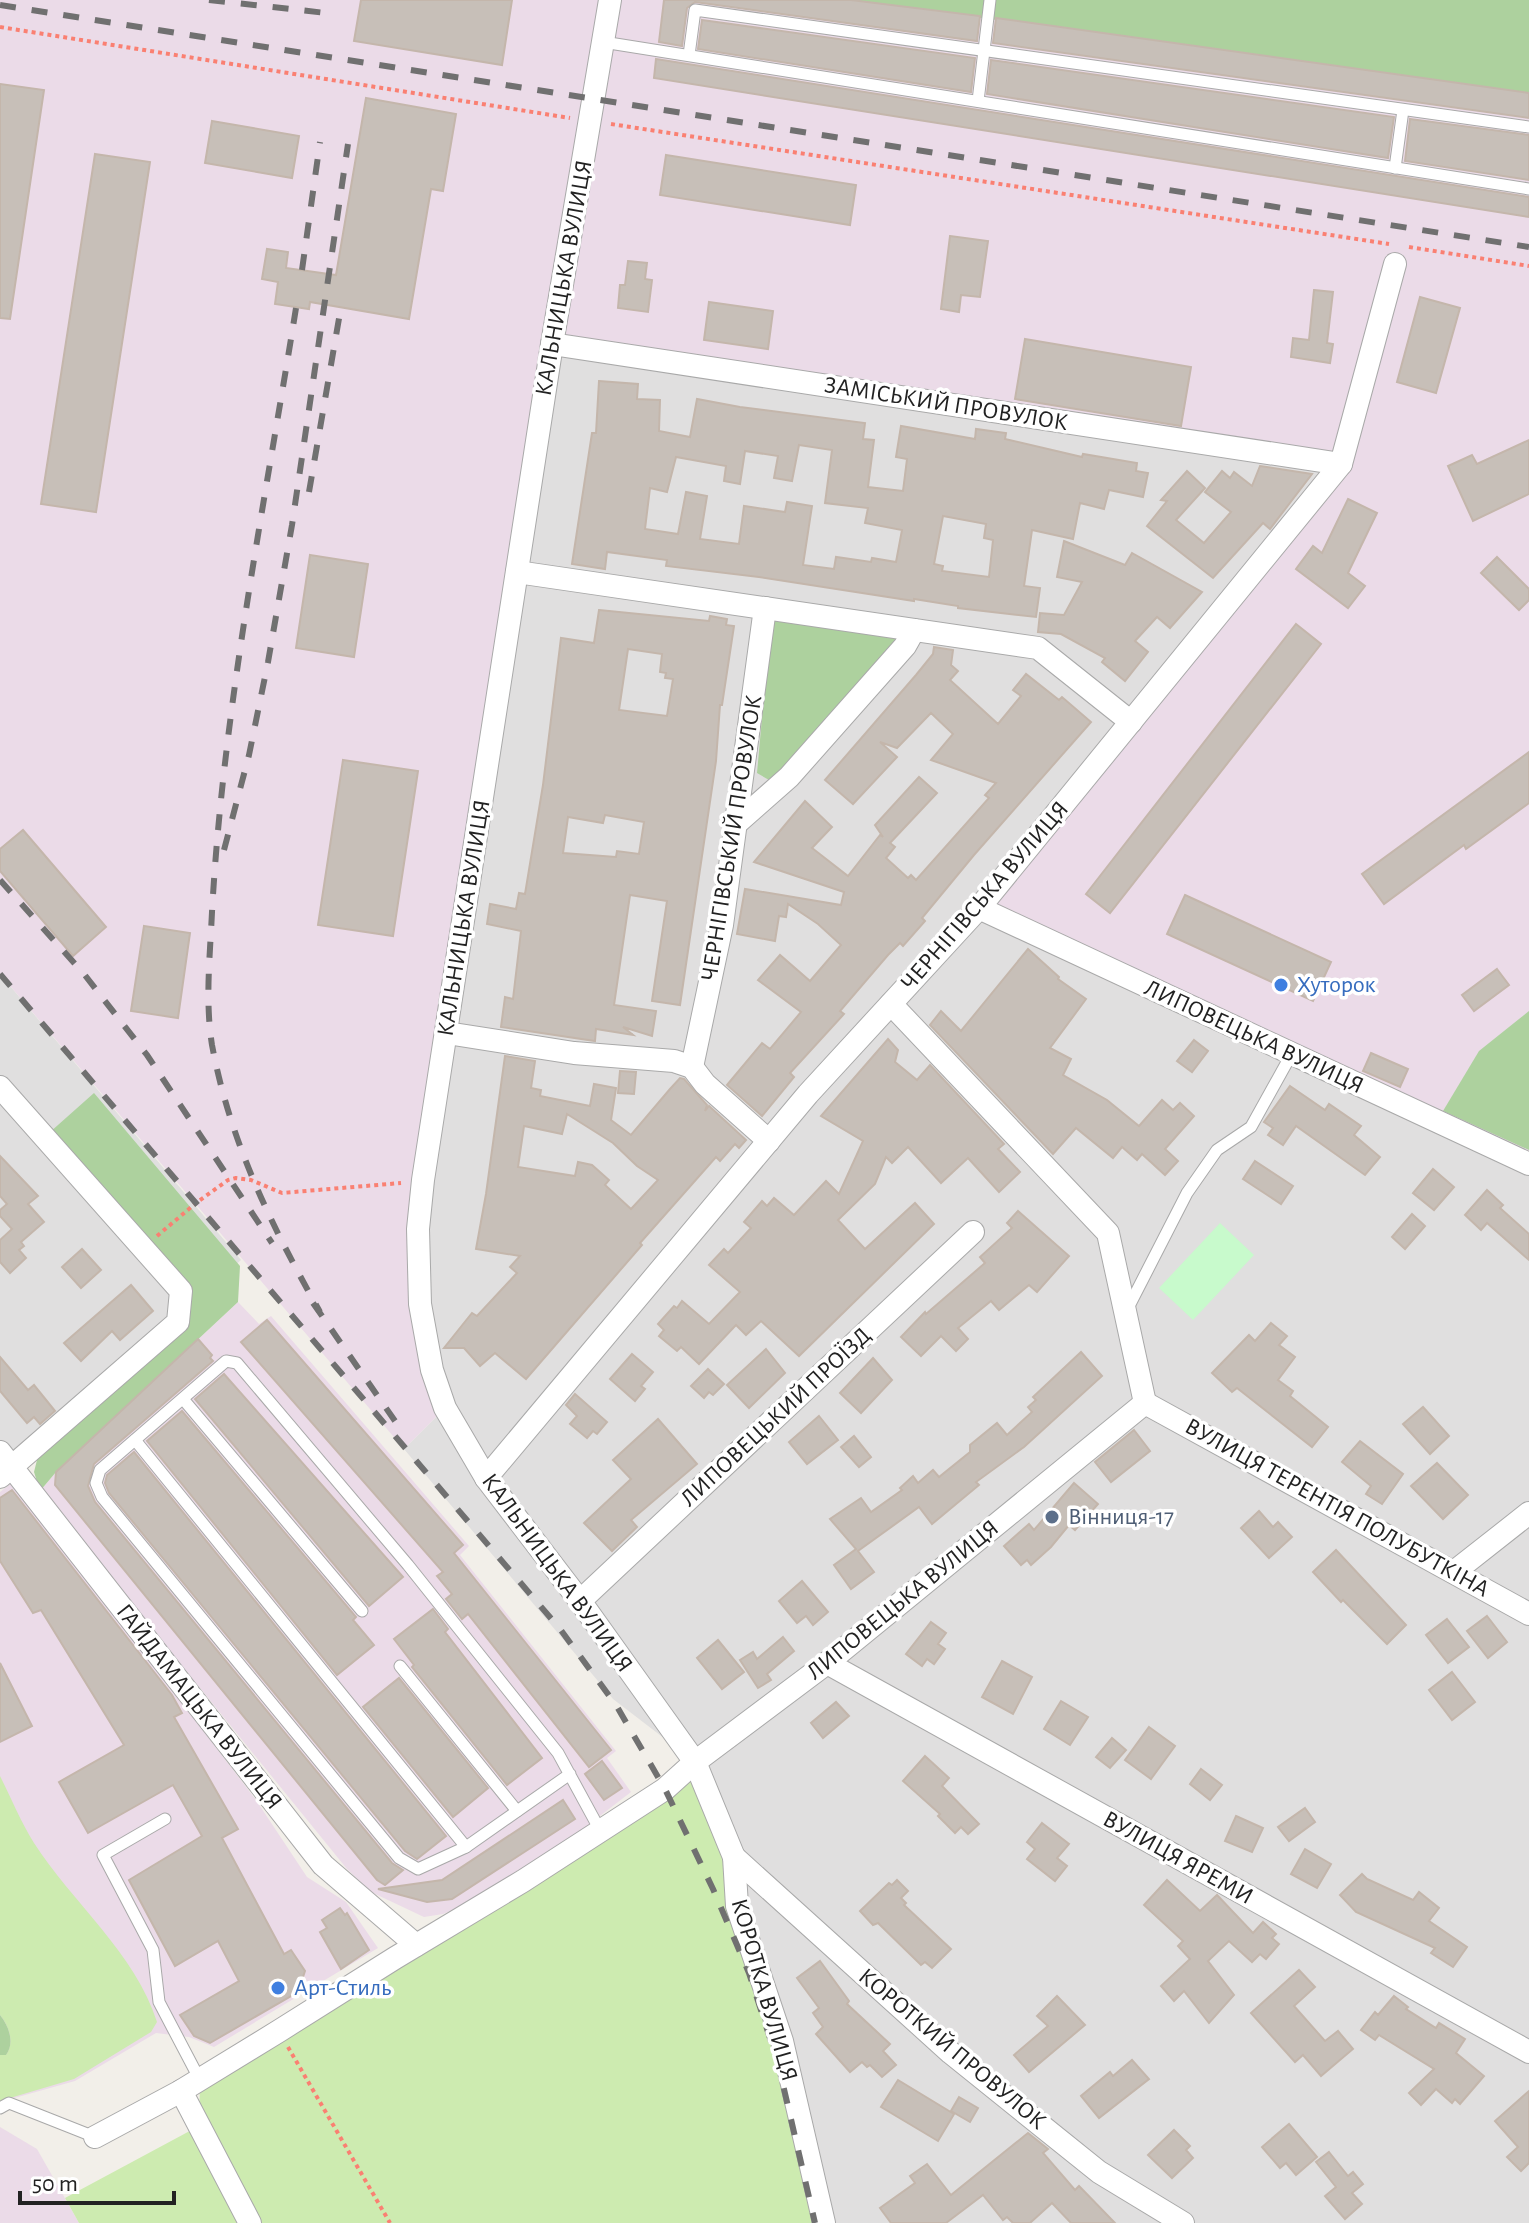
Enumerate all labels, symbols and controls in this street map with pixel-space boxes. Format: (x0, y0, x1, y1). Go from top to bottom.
street label: КАЛЬНИЦЬКА ВУЛИЦЯ (531, 158, 597, 398)
street label: ЗАМІСЬКИЙ ПРОВУЛОК (822, 373, 1070, 435)
street label: ЧЕРНІГІВСЬКИЙ ПРОВУЛОК (698, 694, 766, 982)
street label: ЧЕРНІГІВСЬКА ВУЛИЦЯ (897, 797, 1073, 995)
street label: КАЛЬНИЦЬКА ВУЛИЦЯ (433, 798, 495, 1038)
place label: Хуторок (1297, 973, 1375, 997)
street label: ЛИПОВЕЦЬКА ВУЛИЦЯ (1141, 976, 1367, 1098)
marker: Хуторок (1272, 976, 1290, 994)
street label: ЛИПОВЕЦЬКИЙ ПРОЇЗД (676, 1322, 876, 1511)
street label: ВУЛИЦЯ ТЕРЕНТІЯ ПОЛУБУТКІНА (1181, 1414, 1493, 1602)
street label: КАЛЬНИЦЬКА ВУЛИЦЯ (477, 1469, 637, 1677)
place label: Вінниця-17 (1068, 1505, 1174, 1529)
marker: Вінниця-17 (1043, 1508, 1061, 1526)
street label: ЛИПОВЕЦЬКА ВУЛИЦЯ (803, 1516, 1003, 1684)
street label: ГАЙДАМАЦЬКА ВУЛИЦЯ (112, 1600, 286, 1814)
street label: ВУЛИЦЯ ЯРЕМИ (1099, 1807, 1257, 1909)
street label: КОРОТКА ВУЛИЦЯ (726, 1896, 802, 2084)
street label: КОРОТКИЙ ПРОВУЛОК (854, 1964, 1050, 2134)
place label: Арт-Стиль (294, 1976, 391, 2000)
marker: Арт-Стиль (269, 1979, 287, 1997)
scale bar (20, 2155, 174, 2205)
text: 50 m (32, 2172, 78, 2196)

